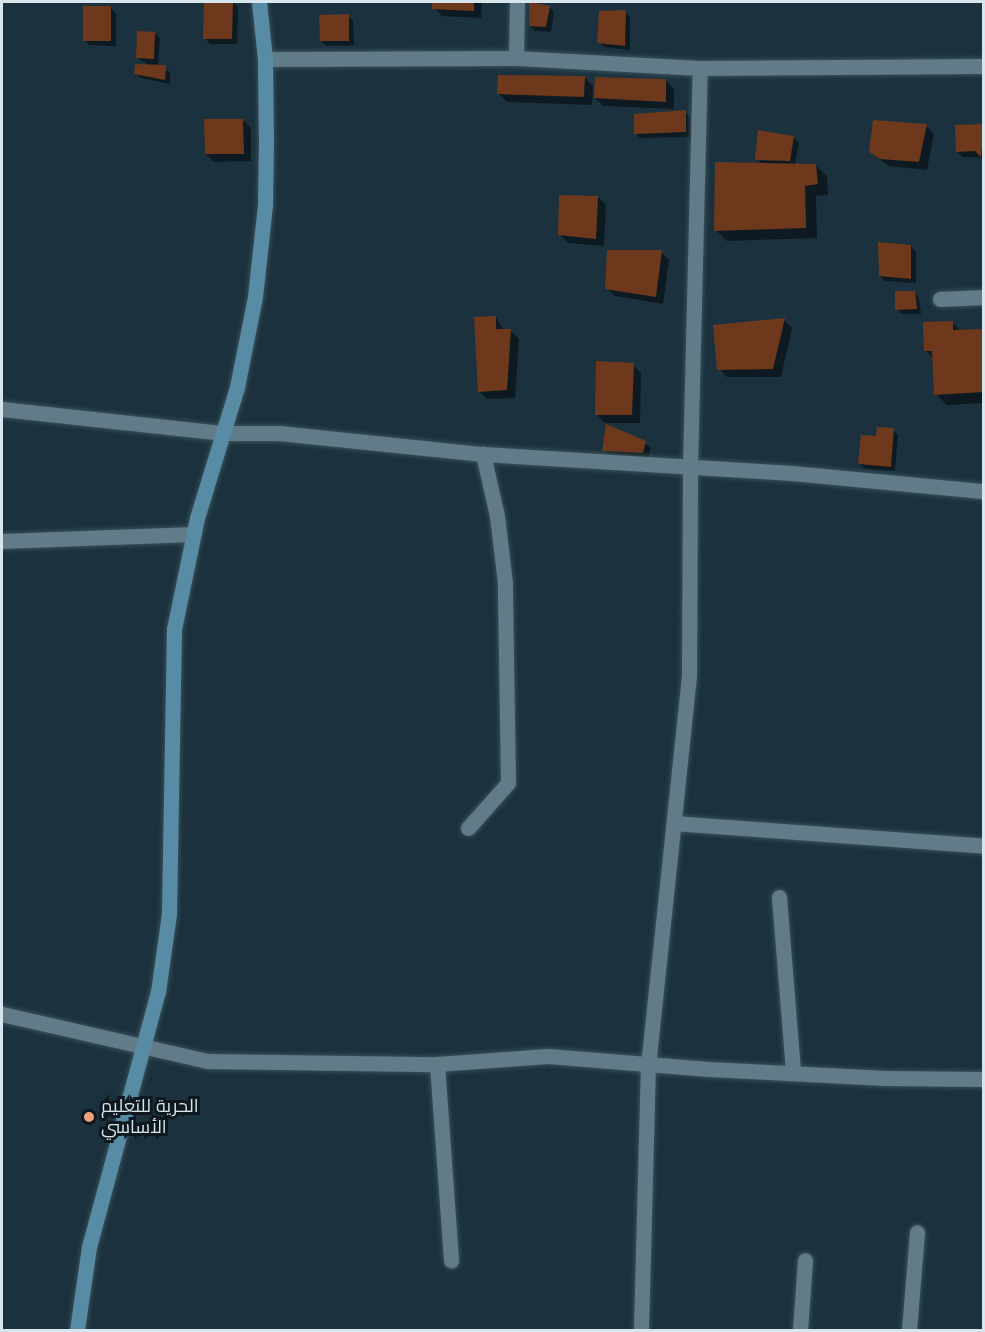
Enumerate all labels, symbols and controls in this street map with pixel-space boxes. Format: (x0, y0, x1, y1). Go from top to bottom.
place label: الحرية للتعليم الأساسي (101, 1096, 199, 1138)
marker: الحرية للتعليم الأساسي (82, 1110, 96, 1124)

